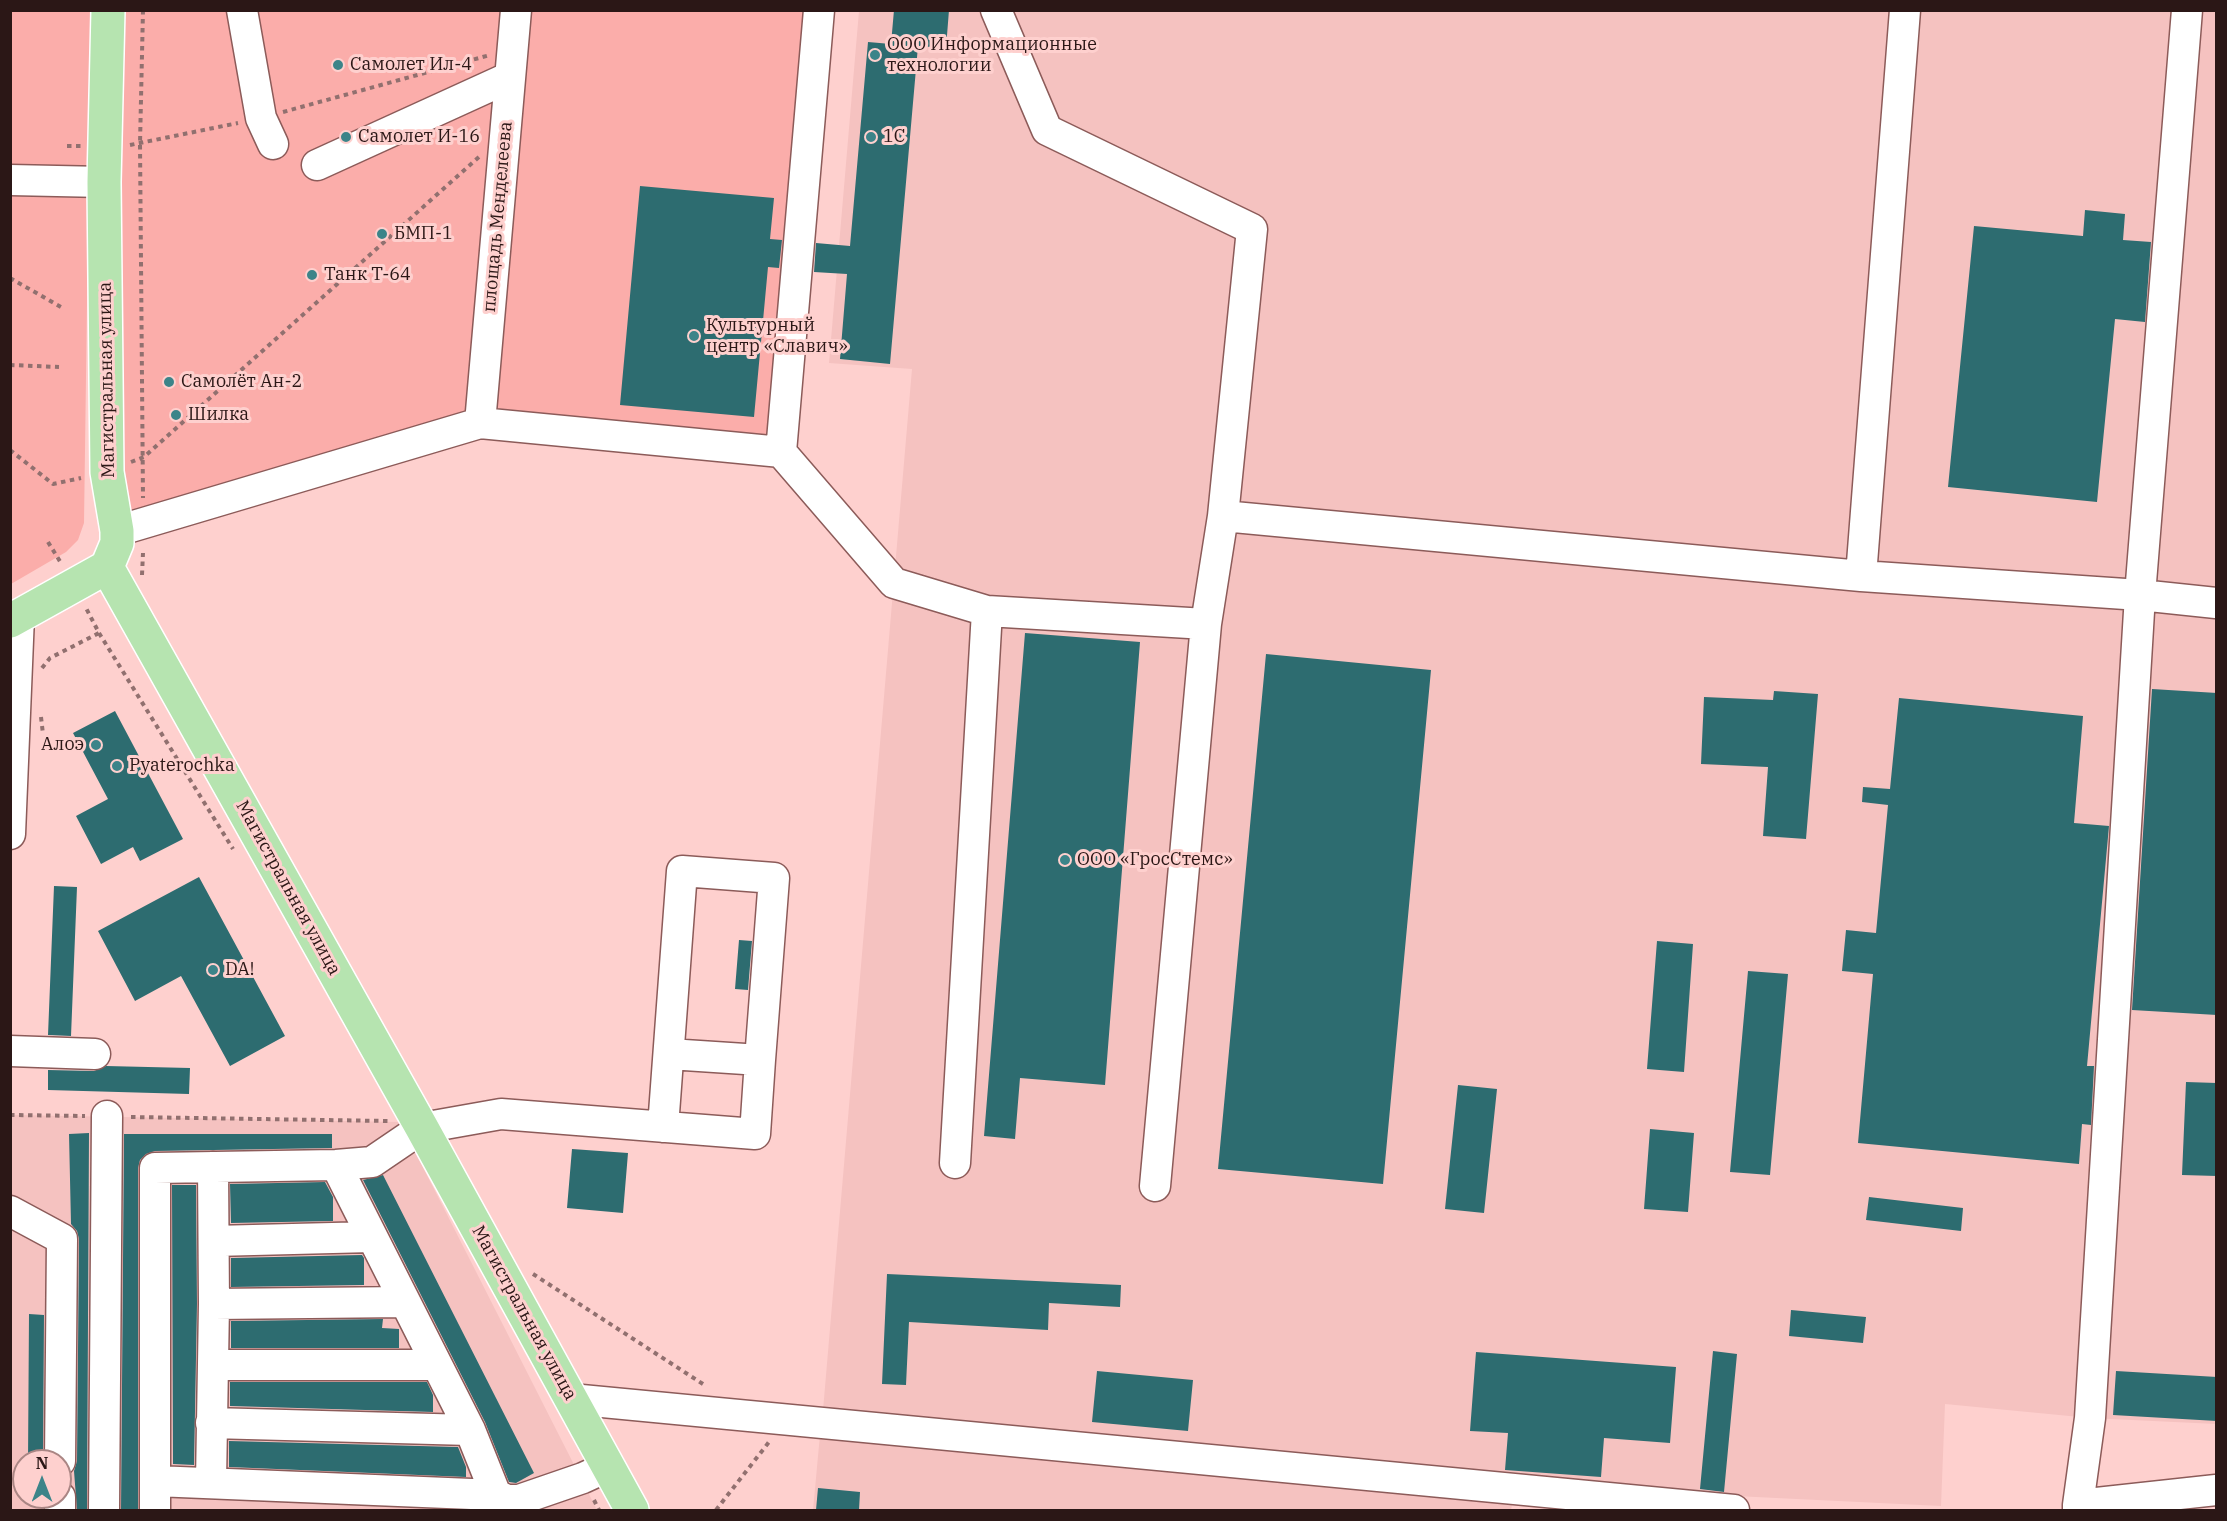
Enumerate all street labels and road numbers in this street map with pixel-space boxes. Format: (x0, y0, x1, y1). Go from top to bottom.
street label: площадь Менделеева (479, 121, 517, 313)
street label: Магистральная улица (94, 282, 120, 478)
street label: Магистральная улица (231, 797, 345, 979)
street label: Магистральная улица (467, 1222, 581, 1404)

